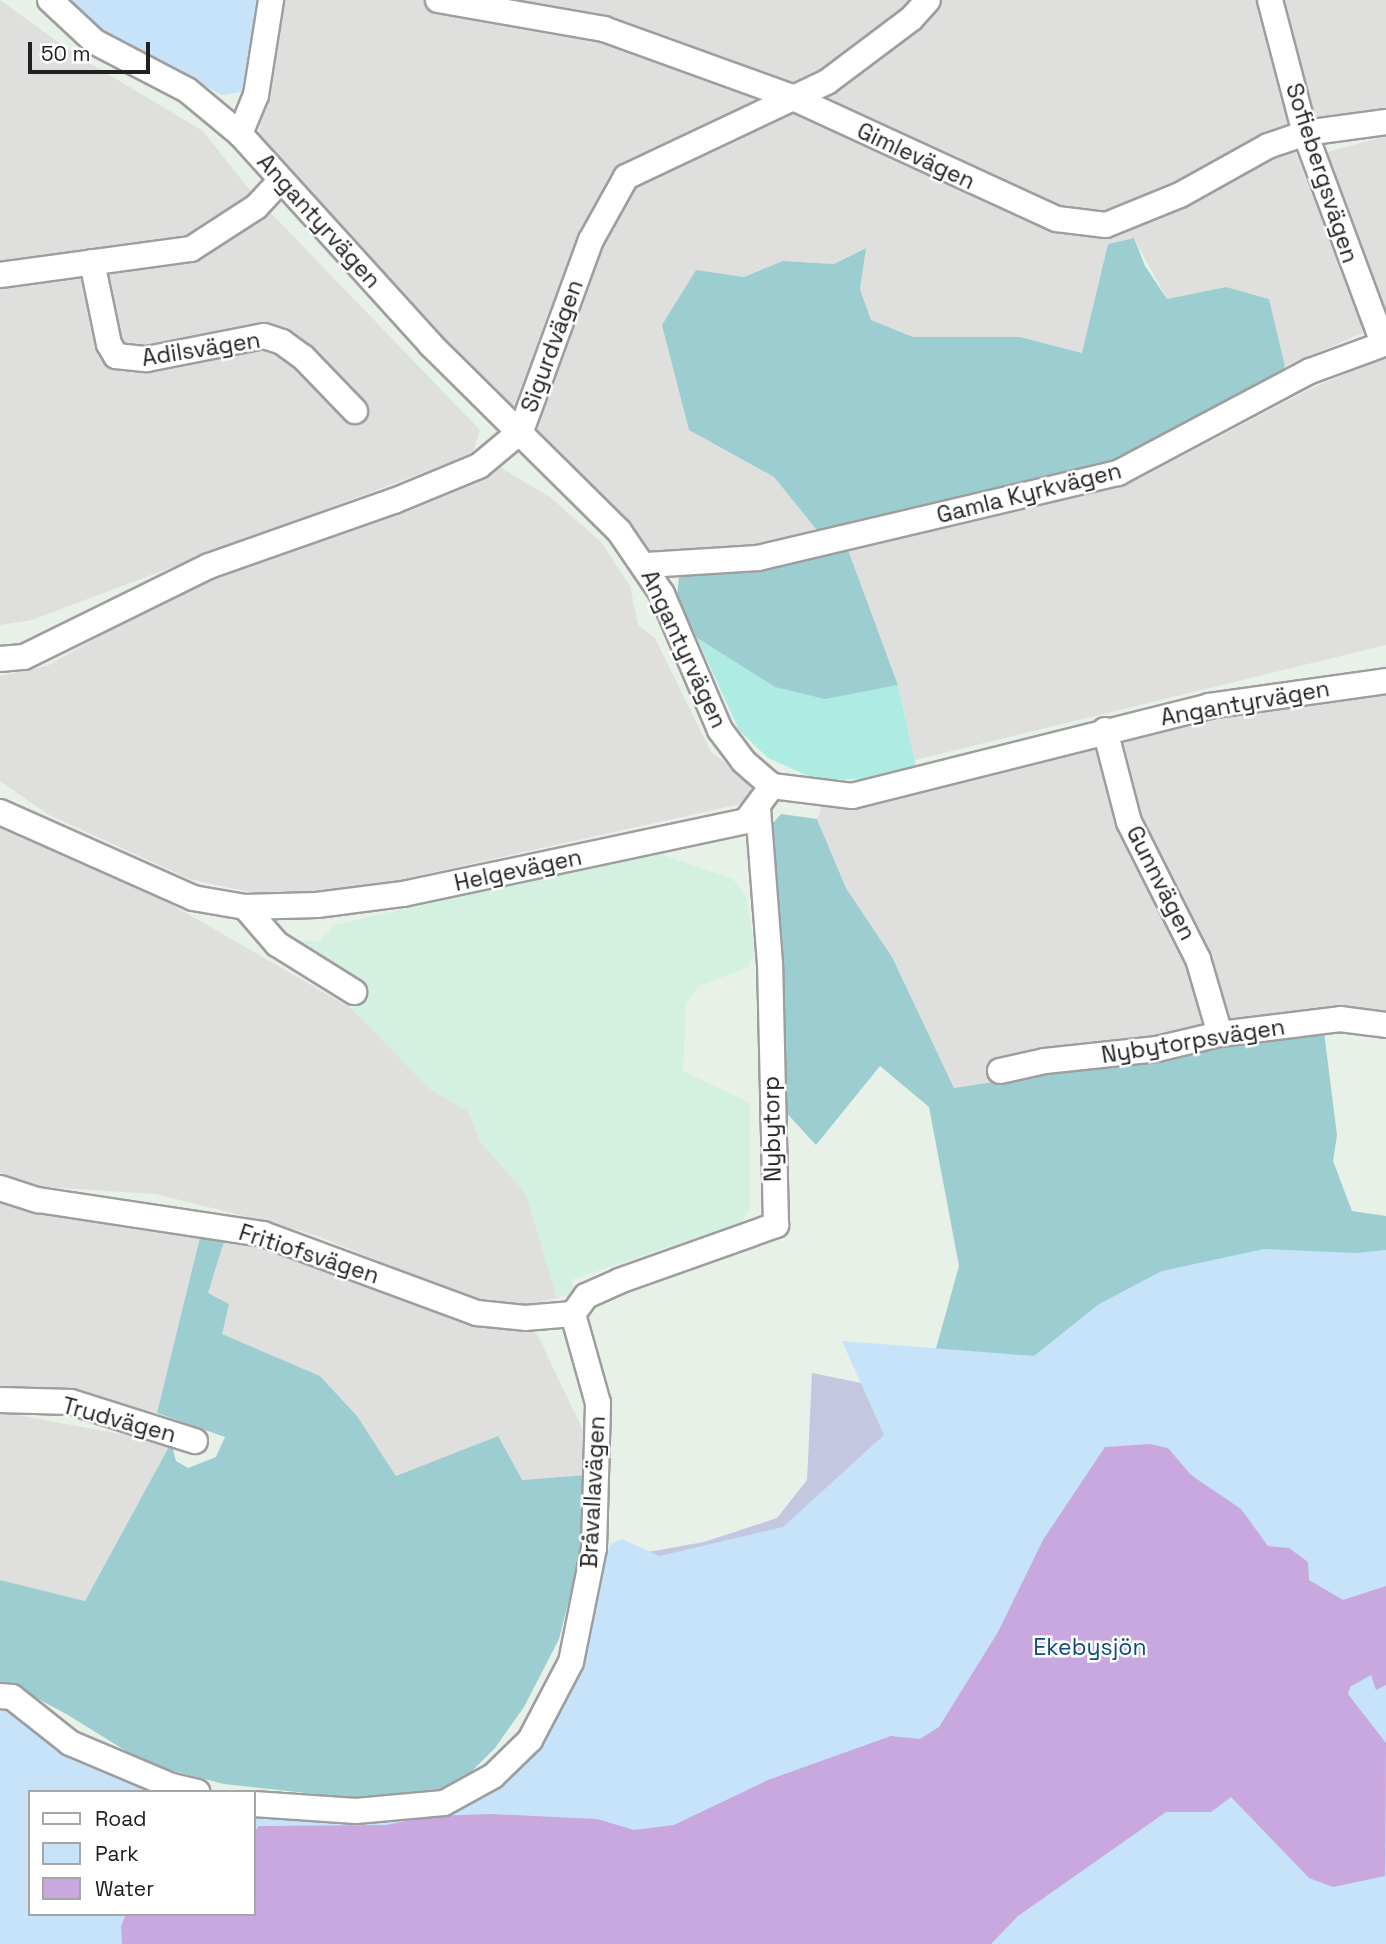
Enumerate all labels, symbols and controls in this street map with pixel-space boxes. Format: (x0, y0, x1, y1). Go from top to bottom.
scale bar (32, 28, 154, 72)
text: 50 m (41, 40, 91, 67)
street label: Sofiebergsvägen (1280, 80, 1364, 266)
street label: Gimlevägen (853, 117, 979, 195)
street label: Angantyrvägen (251, 148, 387, 294)
street label: Sigurdvägen (515, 276, 589, 416)
street label: Adilsvägen (140, 326, 262, 372)
street label: Gamla Kyrkvägen (934, 457, 1124, 529)
street label: Angantyrvägen (635, 566, 733, 732)
street label: Angantyrvägen (1158, 675, 1332, 731)
street label: Gunnvägen (1120, 821, 1202, 945)
street label: Helgevägen (452, 843, 584, 897)
street label: Nybytorpsvägen (1099, 1013, 1287, 1069)
street label: Nybytorp (757, 1076, 787, 1182)
street label: Fritiofsvägen (235, 1218, 383, 1290)
street label: Trudvägen (59, 1392, 179, 1448)
street label: Bråvallavägen (575, 1415, 611, 1569)
park label: Ekebysjön (1033, 1633, 1147, 1661)
legend (28, 1790, 256, 1916)
text: Road (95, 1805, 147, 1832)
text: Park (95, 1840, 139, 1867)
text: Water (95, 1875, 154, 1902)

